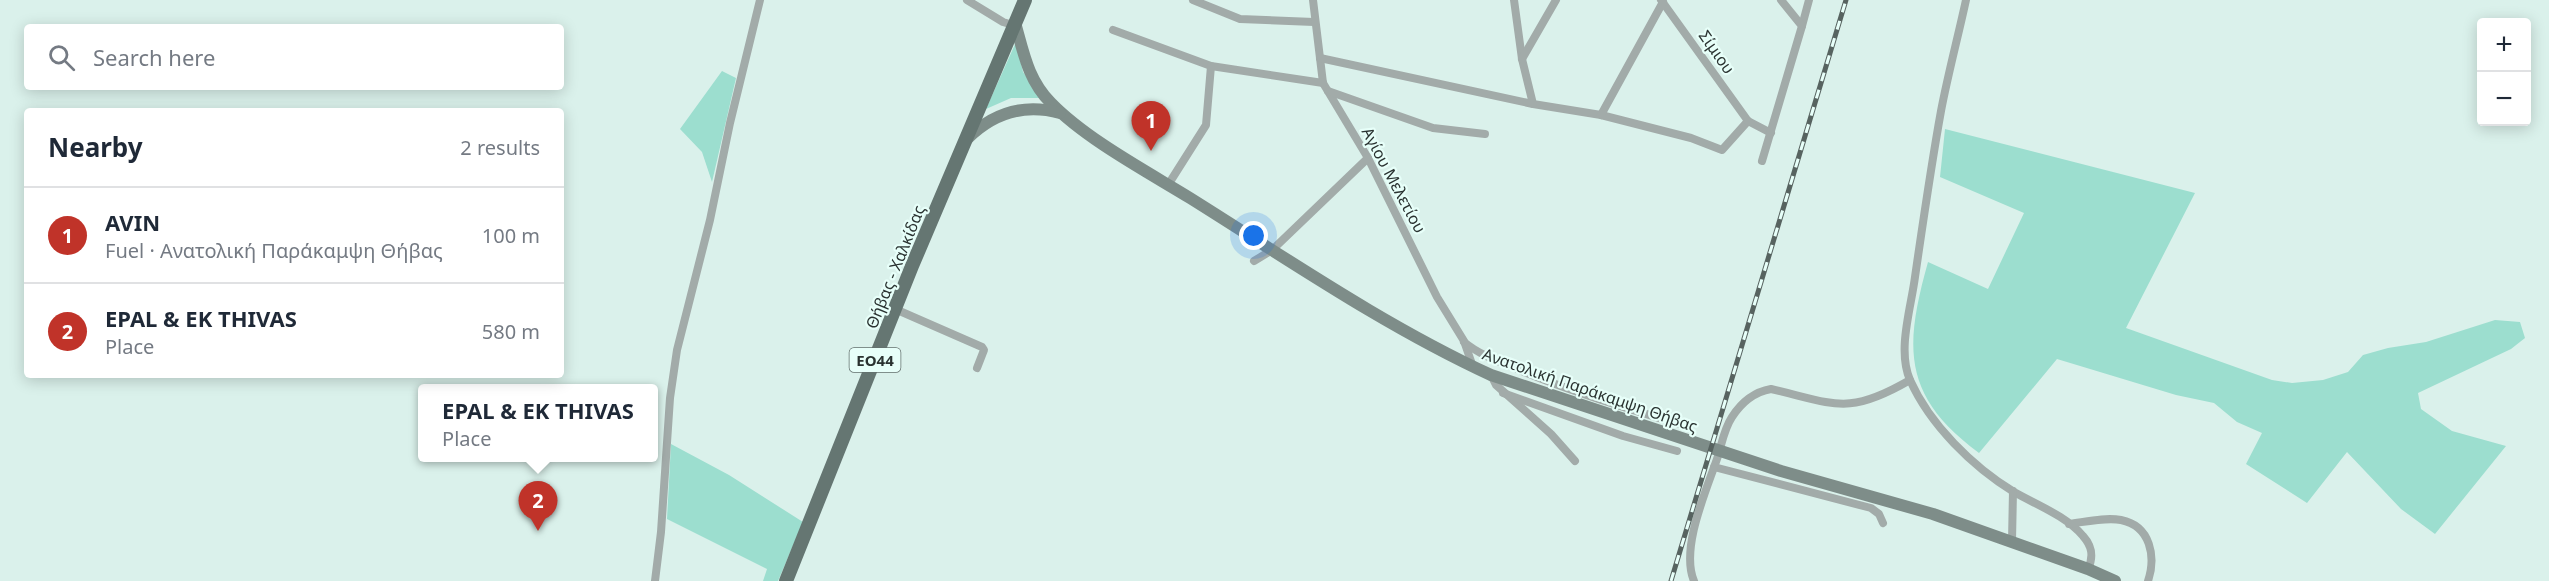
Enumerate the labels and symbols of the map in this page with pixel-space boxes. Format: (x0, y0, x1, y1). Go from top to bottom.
street label: Σίμιου (1694, 26, 1740, 78)
pin: 1 (1132, 102, 1170, 151)
street label: Αγίου Μελετίου (1357, 123, 1431, 237)
street label: Θήβας - Χαλκίδας (860, 202, 930, 332)
your location (1239, 221, 1268, 250)
street label: Ανατολική Παράκαμψη Θήβας (1479, 343, 1701, 437)
road number: ΕΟ44 (850, 348, 900, 372)
pin: 2 (518, 482, 558, 531)

